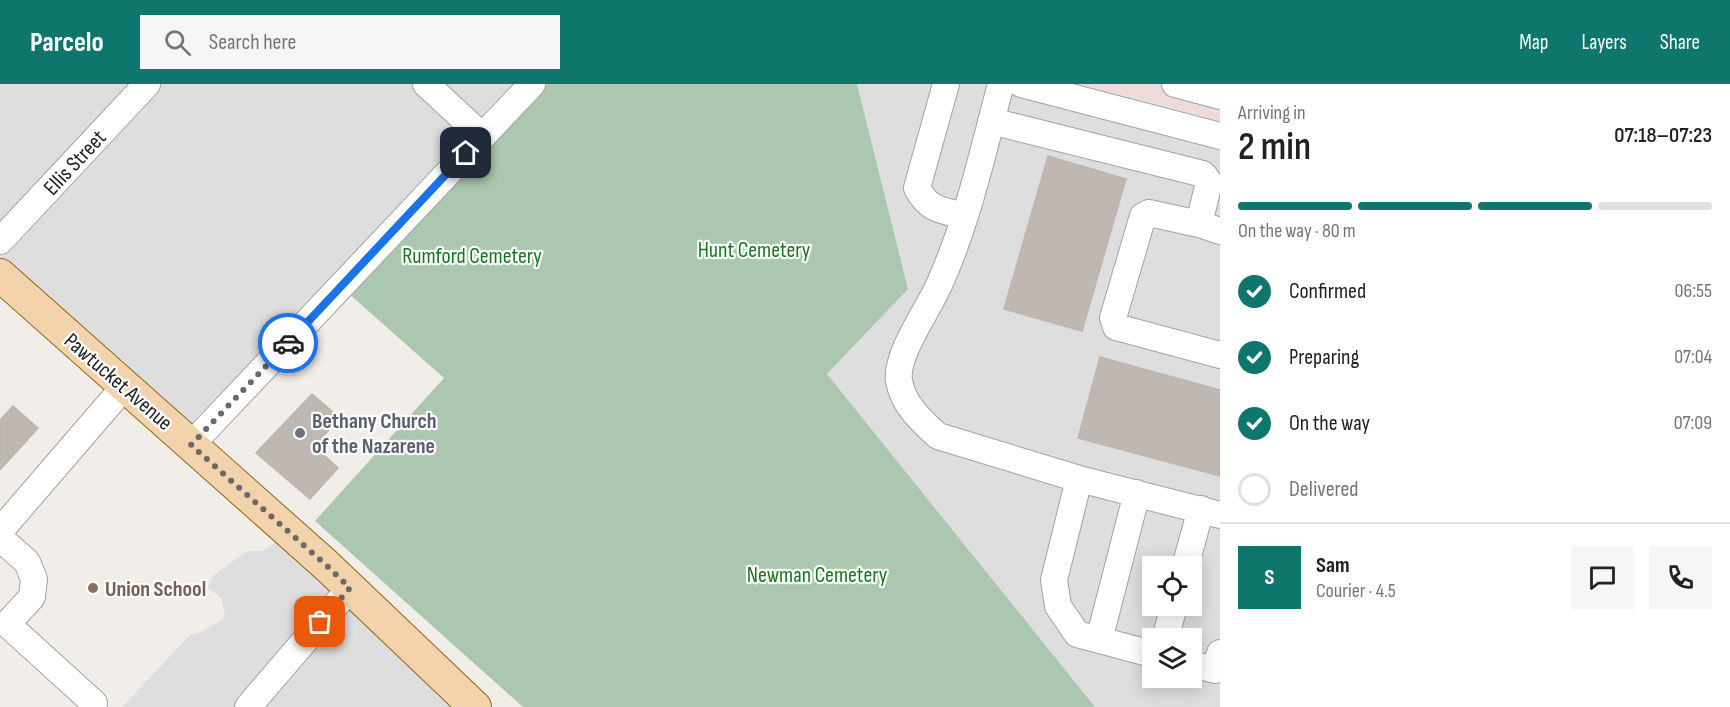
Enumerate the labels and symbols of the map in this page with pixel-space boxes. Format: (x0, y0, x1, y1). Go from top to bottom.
street label: Ellis Street (38, 124, 112, 201)
pin (440, 127, 491, 178)
park label: Hunt Cemetery (698, 237, 811, 264)
park label: Rumford Cemetery (402, 243, 542, 270)
courier (258, 313, 318, 373)
street label: Pawtucket Avenue (58, 328, 178, 437)
place label: Bethany Church of the Nazarene (312, 408, 437, 460)
marker: Bethany Church of the Nazarene (293, 426, 307, 440)
park label: Newman Cemetery (747, 562, 888, 589)
place label: Union School (105, 576, 206, 603)
marker: Union School (86, 581, 100, 595)
pin (294, 596, 345, 647)

